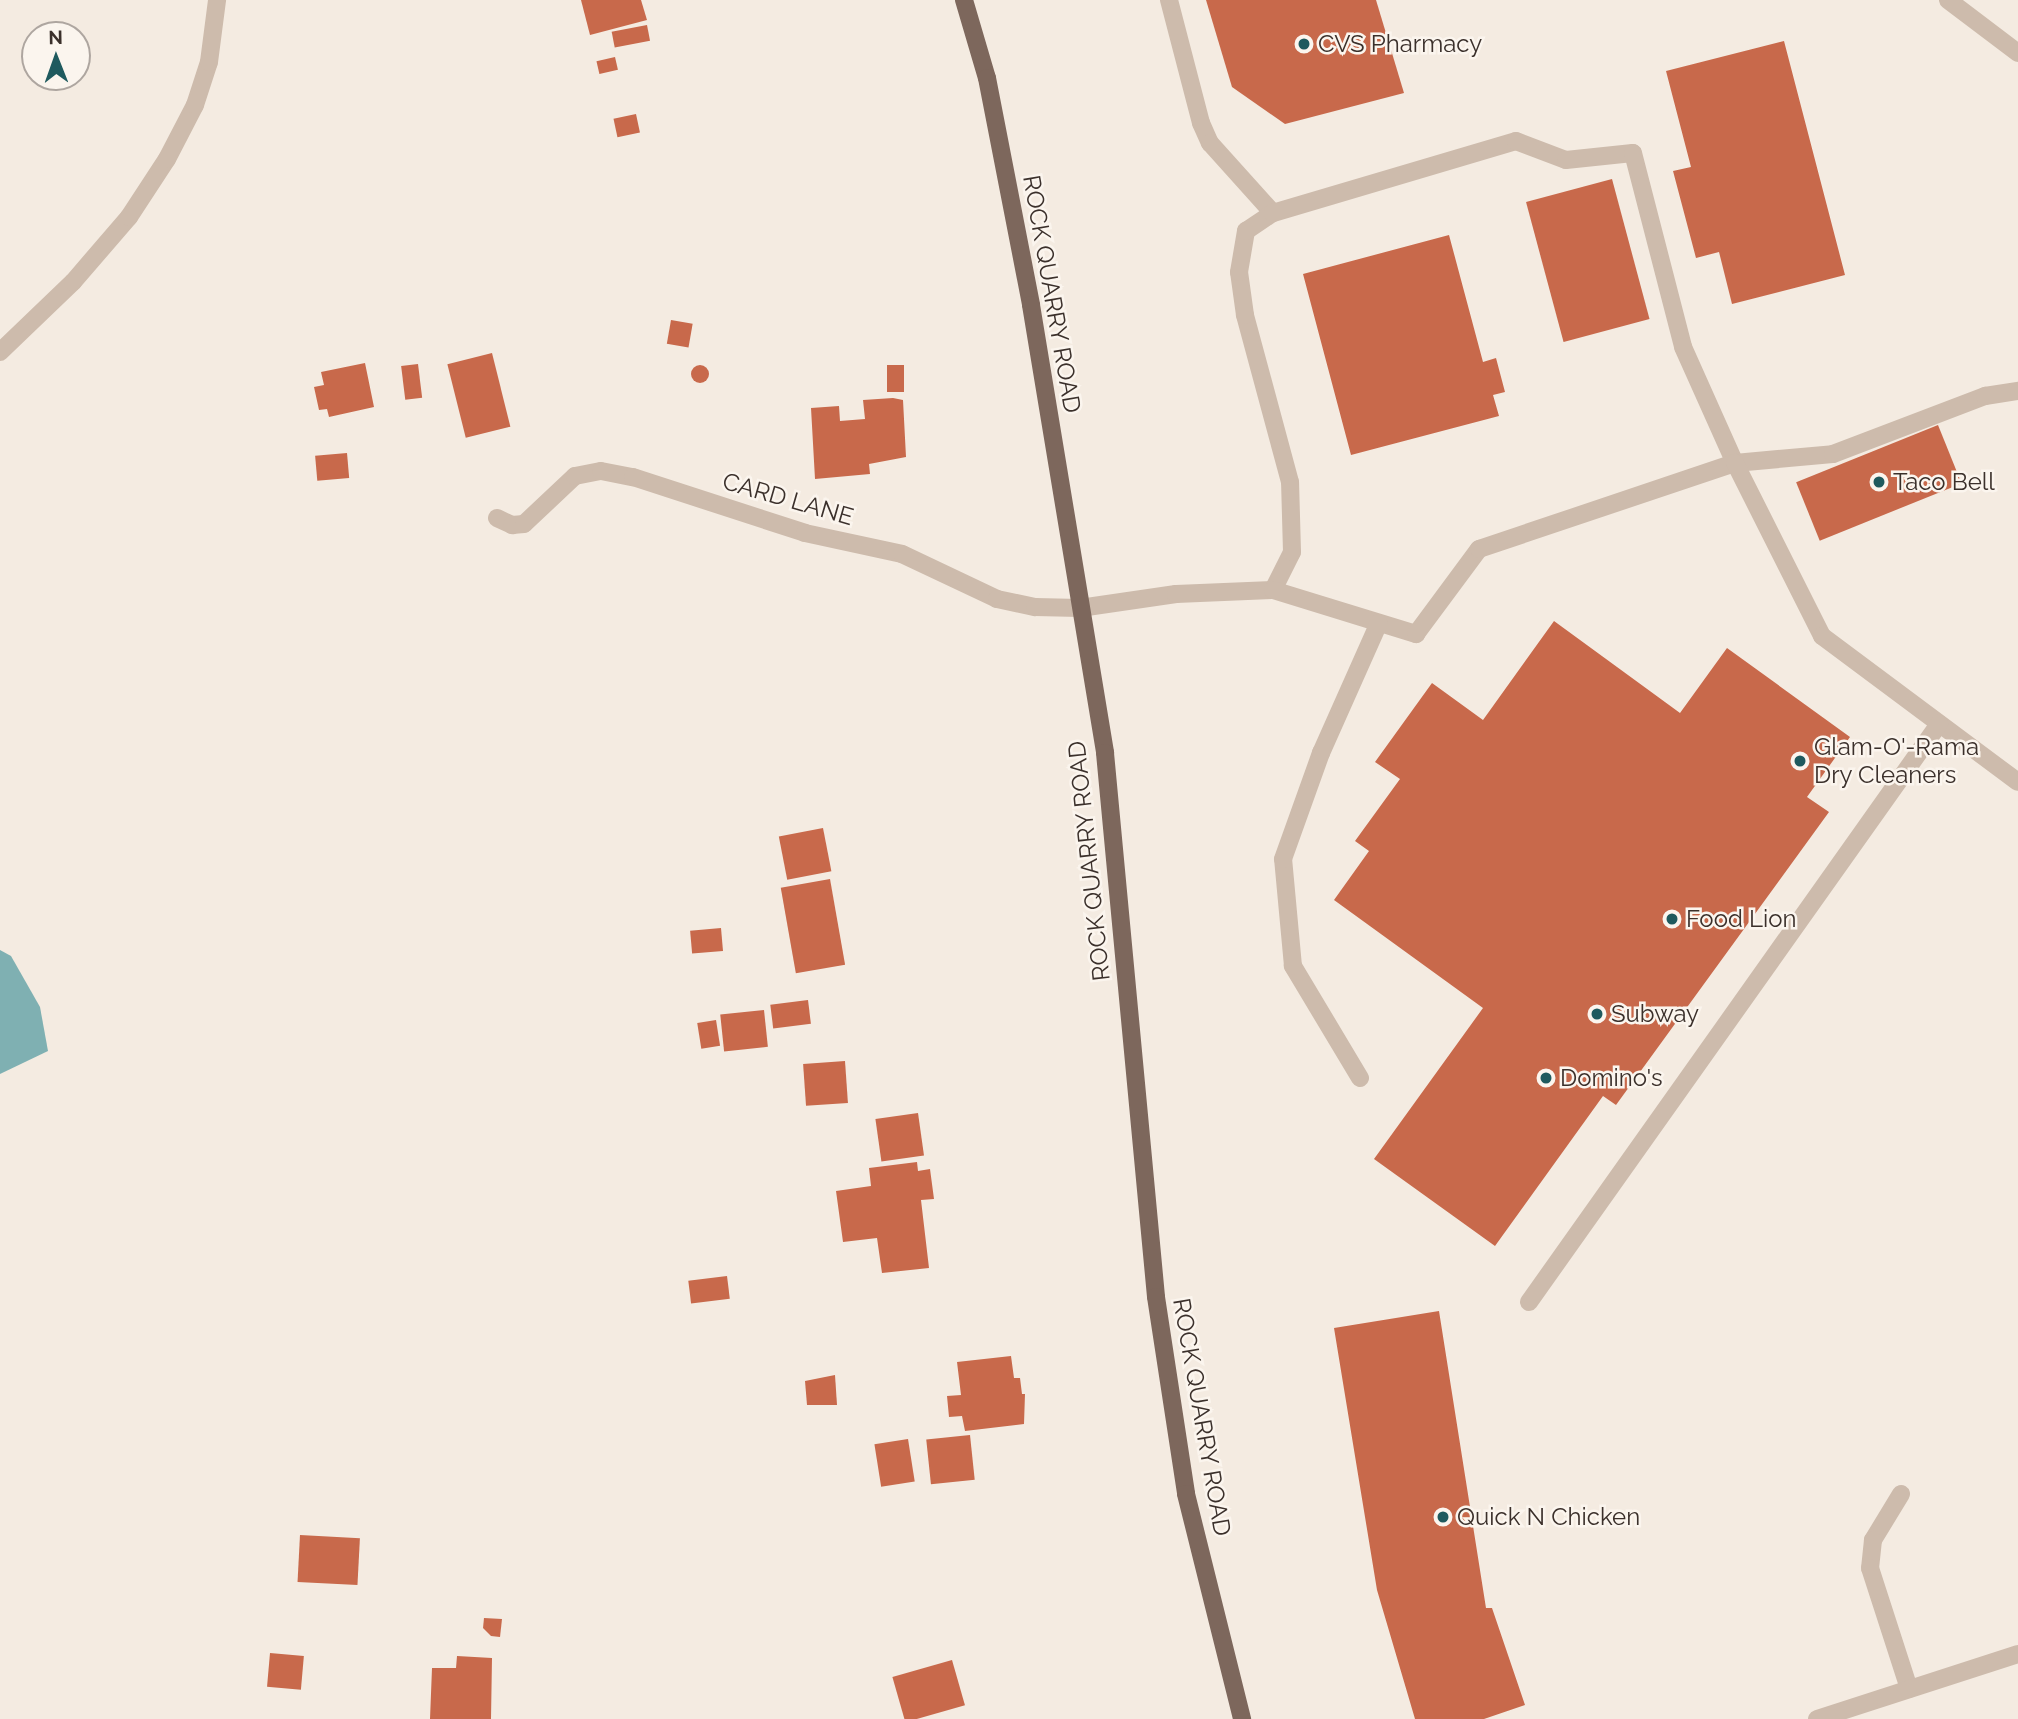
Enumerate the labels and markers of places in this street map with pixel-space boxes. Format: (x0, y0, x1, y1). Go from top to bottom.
place label: CVS Pharmacy (1318, 30, 1482, 58)
marker: CVS Pharmacy (1296, 36, 1312, 52)
place label: Taco Bell (1893, 468, 1995, 496)
marker: Taco Bell (1871, 474, 1887, 490)
place label: Glam-O'-Rama Dry Cleaners (1814, 733, 1979, 789)
marker: Glam-O'-Rama Dry Cleaners (1792, 753, 1808, 769)
place label: Food Lion (1686, 905, 1796, 933)
marker: Food Lion (1664, 911, 1680, 927)
place label: Subway (1611, 1000, 1699, 1028)
marker: Subway (1589, 1006, 1605, 1022)
place label: Domino's (1560, 1064, 1663, 1092)
marker: Domino's (1538, 1070, 1554, 1086)
place label: Quick N Chicken (1457, 1503, 1640, 1531)
marker: Quick N Chicken (1435, 1509, 1451, 1525)

